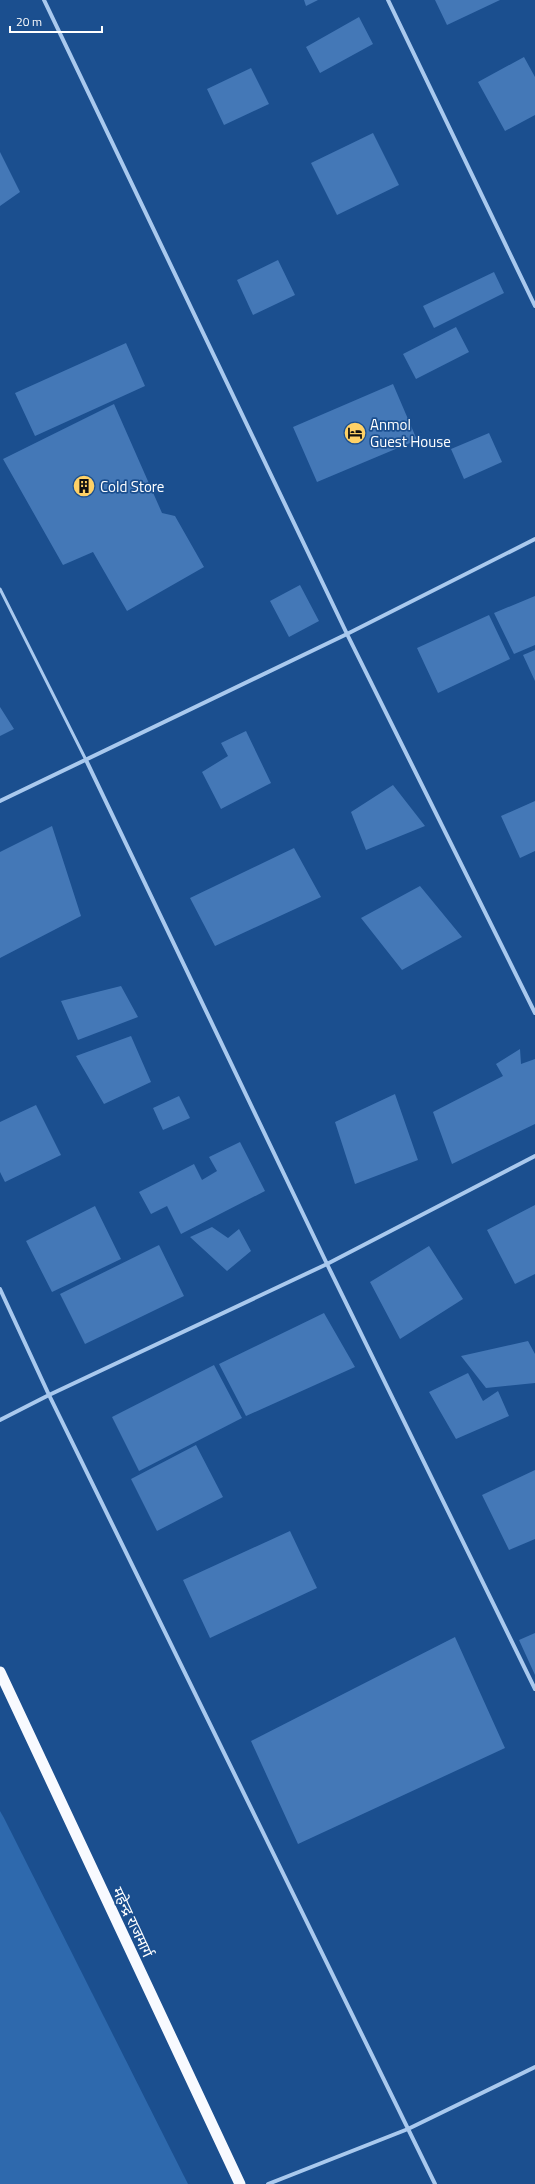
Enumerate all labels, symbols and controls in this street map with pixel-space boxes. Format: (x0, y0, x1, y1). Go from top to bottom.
scale bar (10, 8, 102, 34)
text: 20 m (16, 12, 42, 31)
place label: Anmol Guest House (370, 413, 451, 453)
hotel icon: Anmol Guest House (342, 420, 368, 446)
building icon: Cold Store (71, 473, 97, 499)
place label: Cold Store (100, 475, 164, 498)
street label: महेन्द्र राजमार्ग (107, 1883, 160, 1962)

